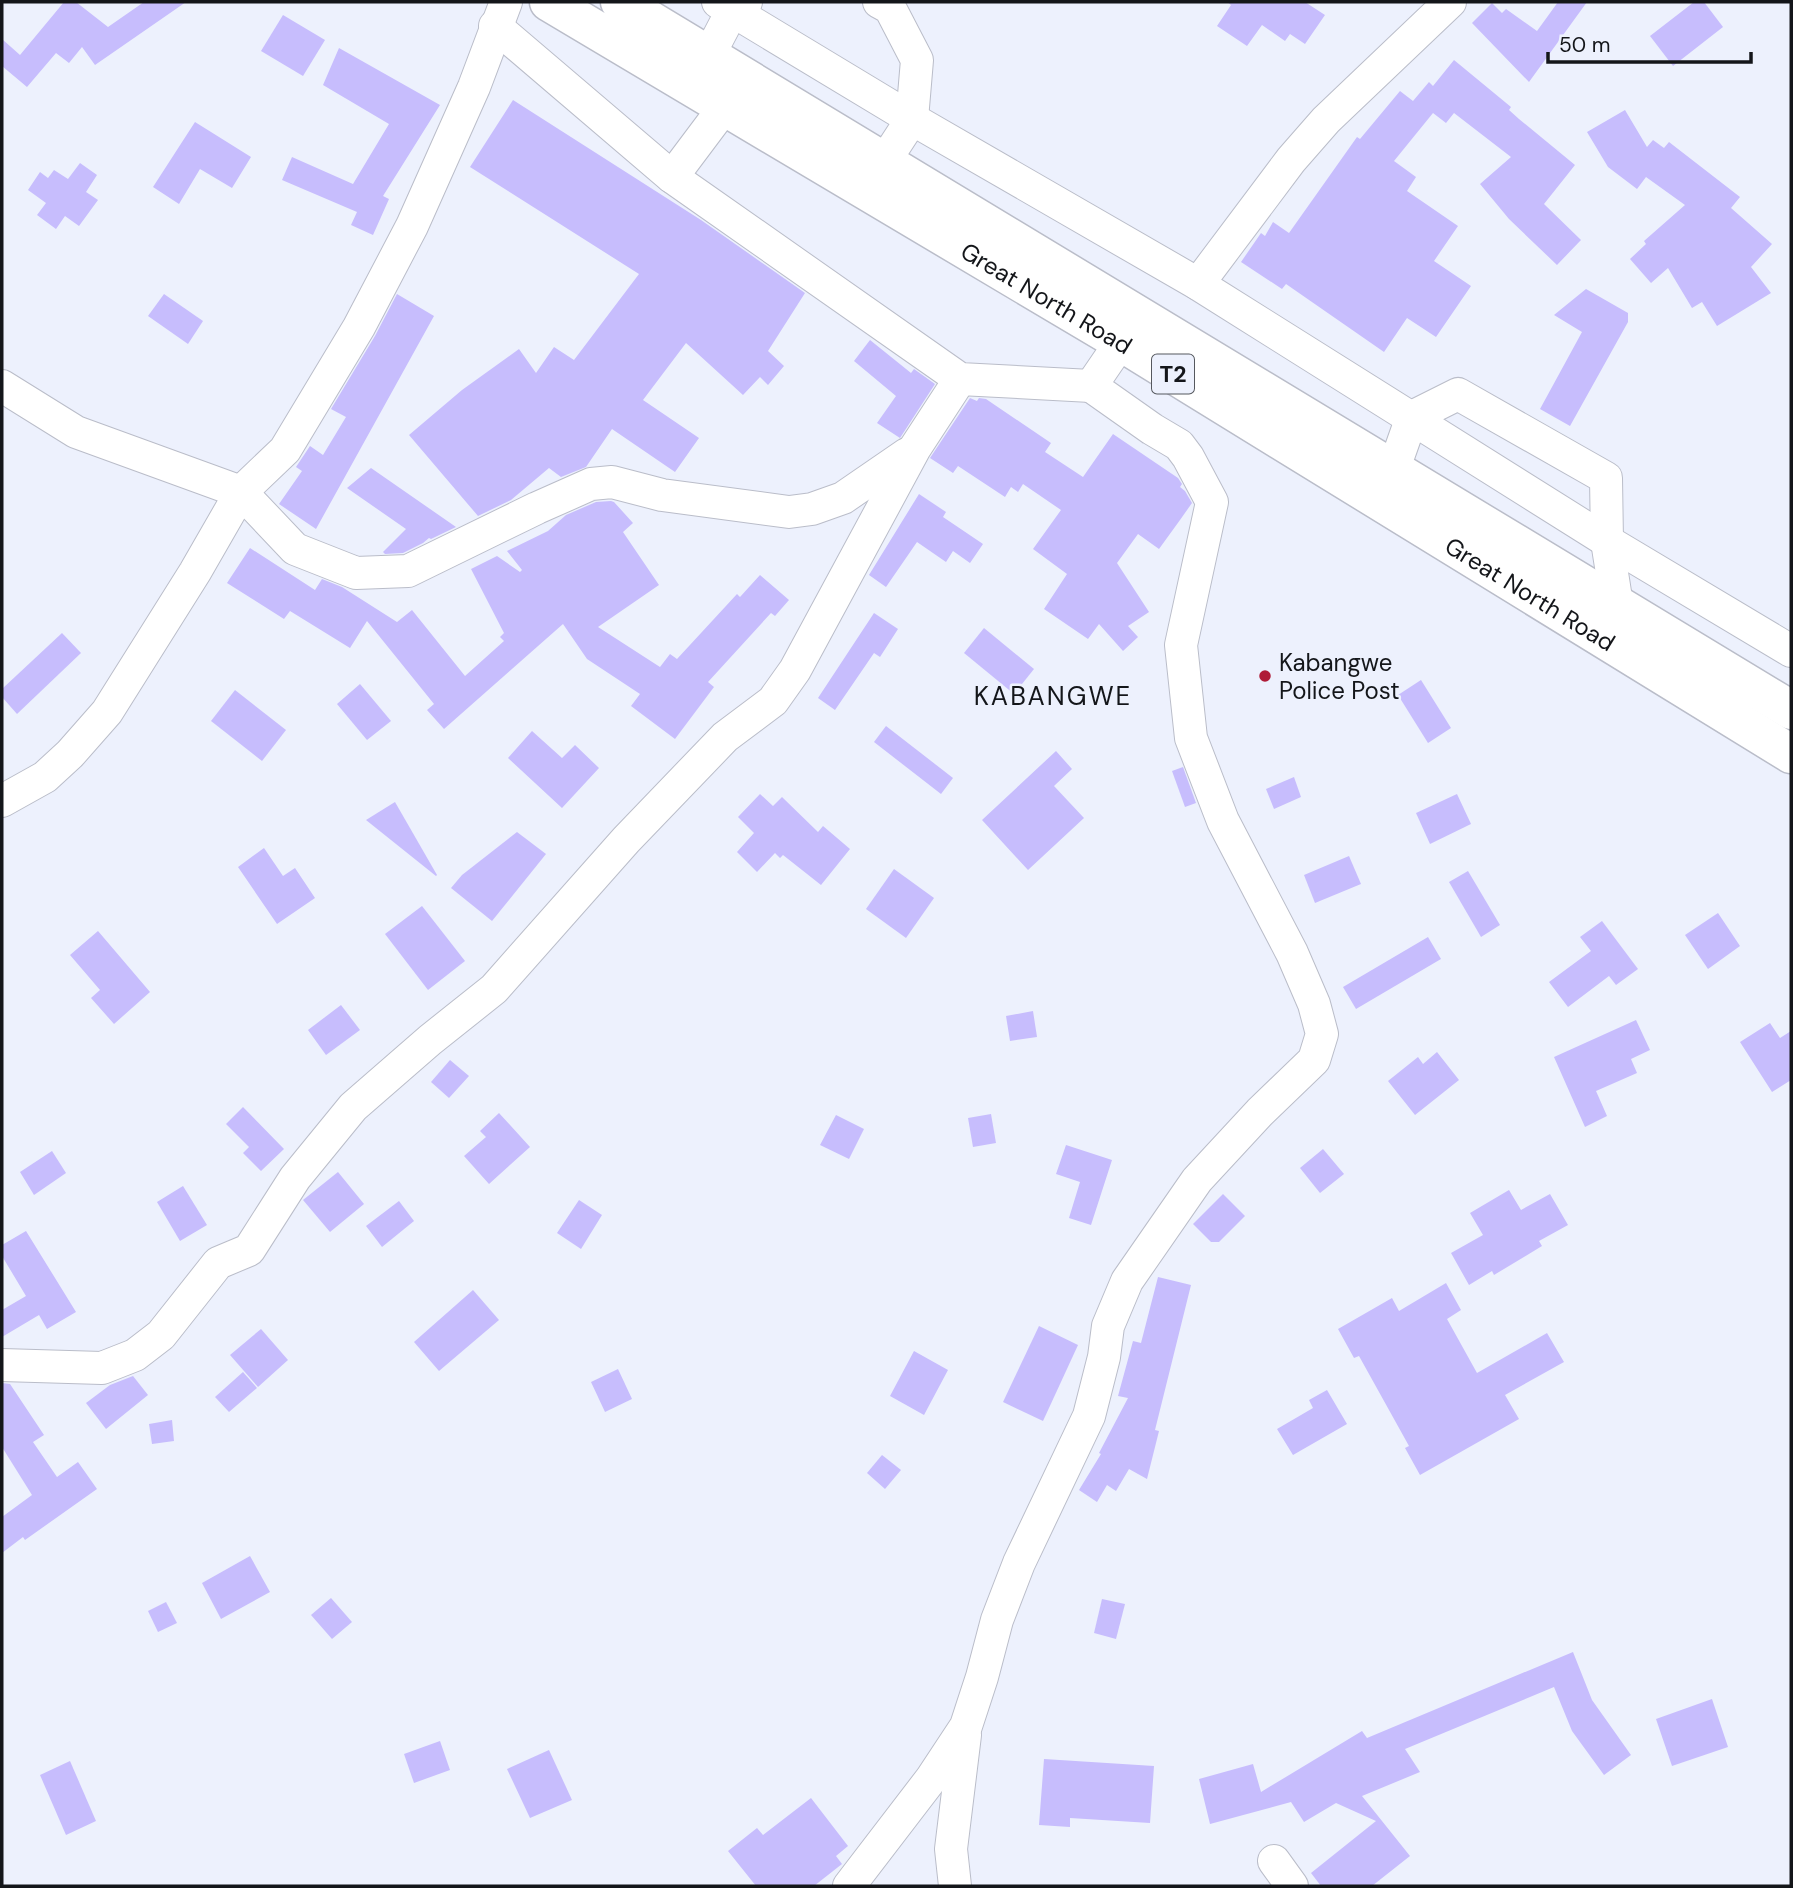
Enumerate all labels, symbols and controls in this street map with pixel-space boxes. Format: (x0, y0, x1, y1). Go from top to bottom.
scale bar (1548, 21, 1751, 65)
text: 50 m (1559, 31, 1610, 59)
street label: Great North Road (955, 235, 1138, 361)
road number: T2 (1152, 354, 1194, 394)
street label: Great North Road (1440, 530, 1621, 658)
place label: Kabangwe Police Post (1279, 647, 1400, 706)
marker: Kabangwe Police Post (1257, 668, 1273, 684)
district label: KABANGWE (974, 679, 1132, 713)

